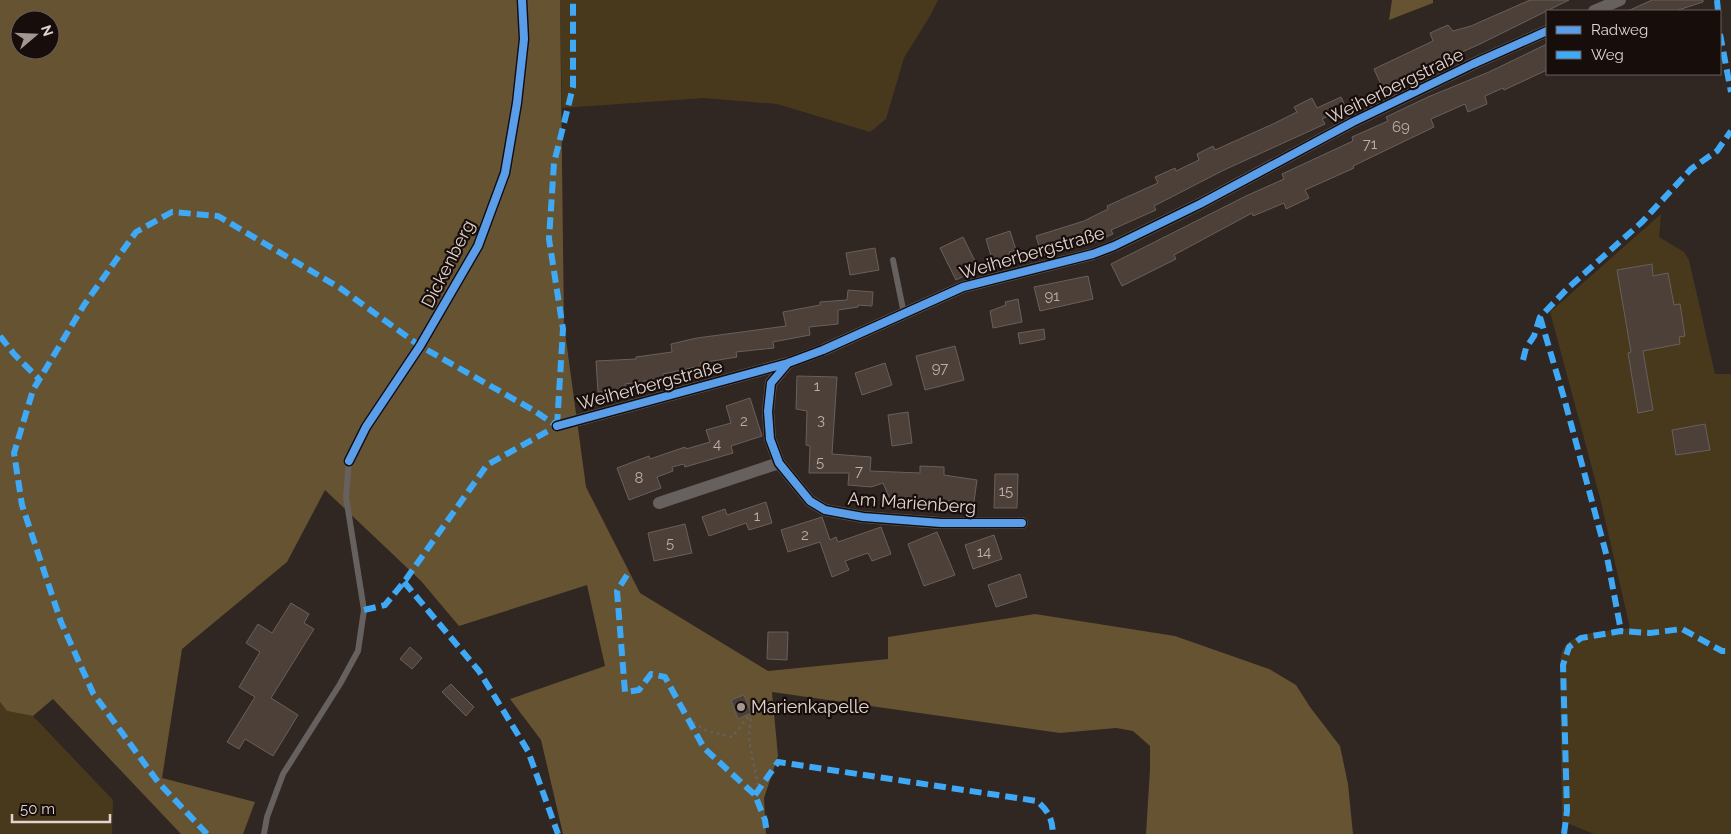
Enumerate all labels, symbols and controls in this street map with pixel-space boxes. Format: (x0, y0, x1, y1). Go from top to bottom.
north arrow (10, 10, 60, 60)
legend (1546, 10, 1721, 75)
text: Radweg (1591, 21, 1648, 39)
text: N (38, 23, 57, 38)
street label: Weiherbergstraße (1323, 43, 1467, 128)
text: Weg (1591, 46, 1624, 64)
house number: 69 (1392, 118, 1410, 136)
house number: 71 (1363, 135, 1378, 153)
street label: Dickenberg (416, 216, 479, 311)
street label: Weiherbergstraße (957, 222, 1107, 283)
house number: 91 (1044, 287, 1060, 305)
street label: Weiherbergstraße (575, 355, 725, 414)
house number: 97 (932, 359, 948, 377)
house number: 1 (814, 377, 821, 395)
house number: 3 (817, 411, 825, 429)
house number: 2 (740, 412, 748, 430)
house number: 4 (713, 435, 721, 453)
house number: 5 (816, 453, 824, 471)
house number: 7 (855, 462, 863, 480)
house number: 8 (635, 469, 644, 487)
house number: 15 (999, 482, 1013, 500)
street label: Am Marienberg (847, 488, 977, 517)
house number: 1 (754, 507, 761, 525)
house number: 2 (801, 526, 809, 544)
house number: 5 (666, 534, 674, 552)
house number: 14 (977, 543, 991, 561)
place label: Marienkapelle (751, 696, 870, 717)
marker: Marienkapelle (735, 701, 747, 713)
scale bar (12, 792, 110, 824)
text: 50 m (20, 800, 55, 818)

